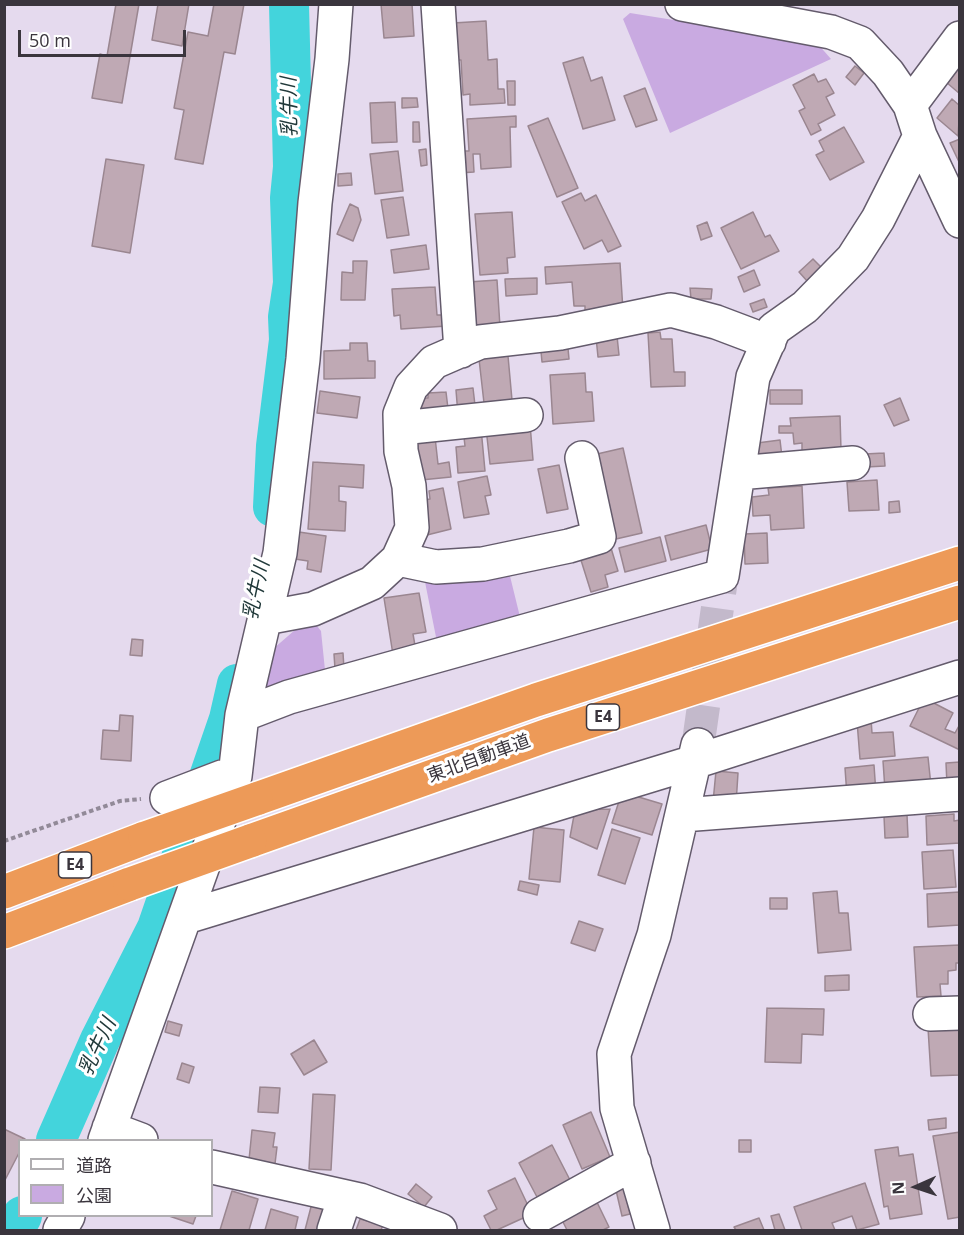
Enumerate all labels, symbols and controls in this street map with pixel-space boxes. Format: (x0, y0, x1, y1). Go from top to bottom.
scale bar (21, 18, 189, 56)
text: 50 m (29, 28, 71, 52)
water label: 乳牛川 (277, 77, 303, 137)
water label: 乳牛川 (239, 558, 275, 622)
road number: E4 (586, 704, 620, 730)
street label: 東北自動車道 (425, 730, 533, 788)
road number: E4 (58, 852, 92, 878)
water label: 乳牛川 (74, 1015, 122, 1079)
legend (18, 1139, 213, 1217)
text: 道路 (76, 1153, 112, 1177)
north arrow (886, 1157, 946, 1217)
text: N (887, 1181, 909, 1195)
text: 公園 (76, 1183, 112, 1207)

